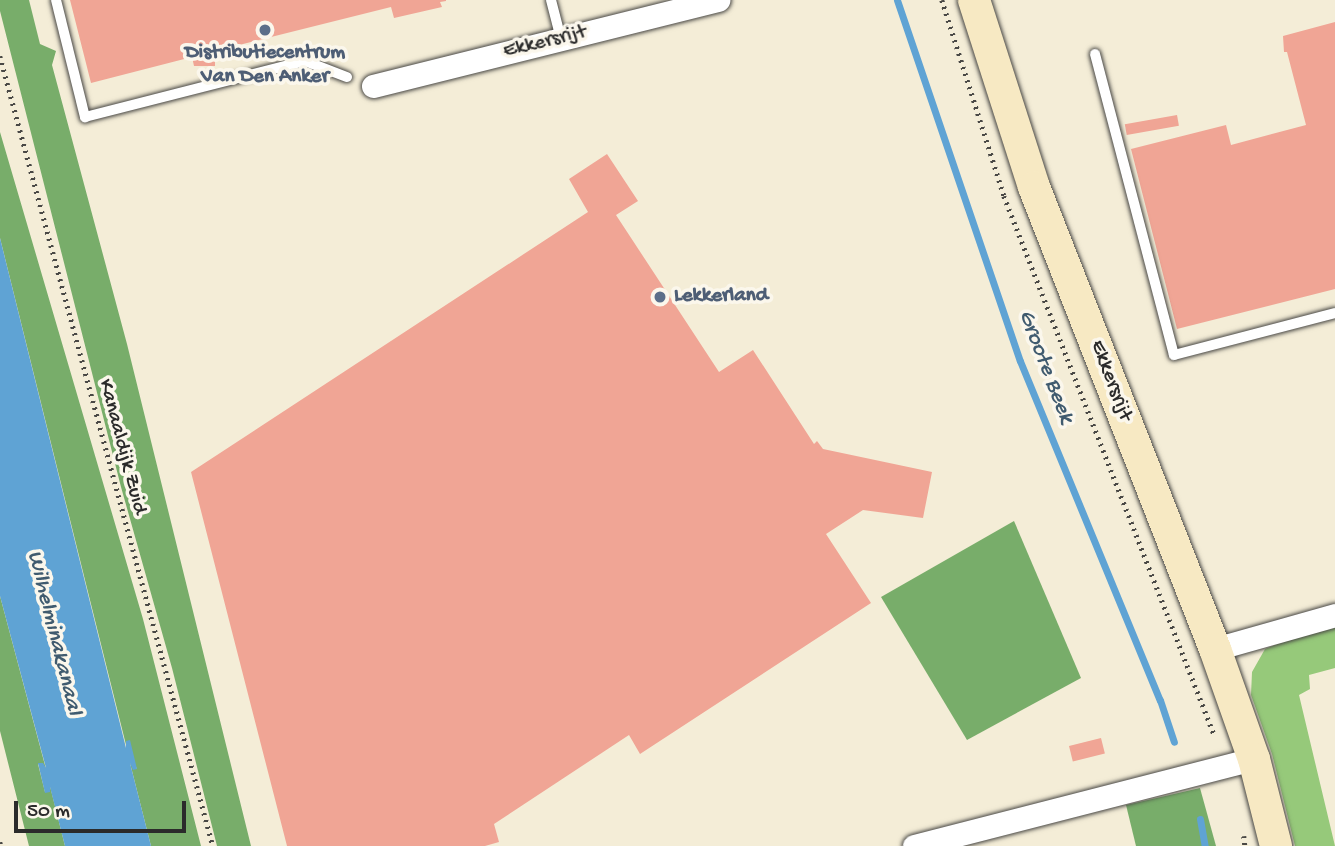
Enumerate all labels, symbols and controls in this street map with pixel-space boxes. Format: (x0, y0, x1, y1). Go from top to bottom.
street label: Ekkersrijt (501, 21, 589, 65)
marker: Distributiecentrum Van Den Anker (257, 22, 273, 38)
place label: Distributiecentrum Van Den Anker (185, 41, 345, 91)
place label: Lekkerland (674, 284, 768, 310)
marker: Lekkerland (652, 289, 668, 305)
water label: Groote Beek (1011, 307, 1079, 427)
street label: Ekkersrijt (1083, 337, 1137, 425)
street label: Kanaaldijk Zuid (91, 377, 151, 517)
water label: Wilhelminakanaal (19, 548, 87, 718)
scale bar (18, 786, 189, 830)
text: 50 m (27, 800, 70, 825)

